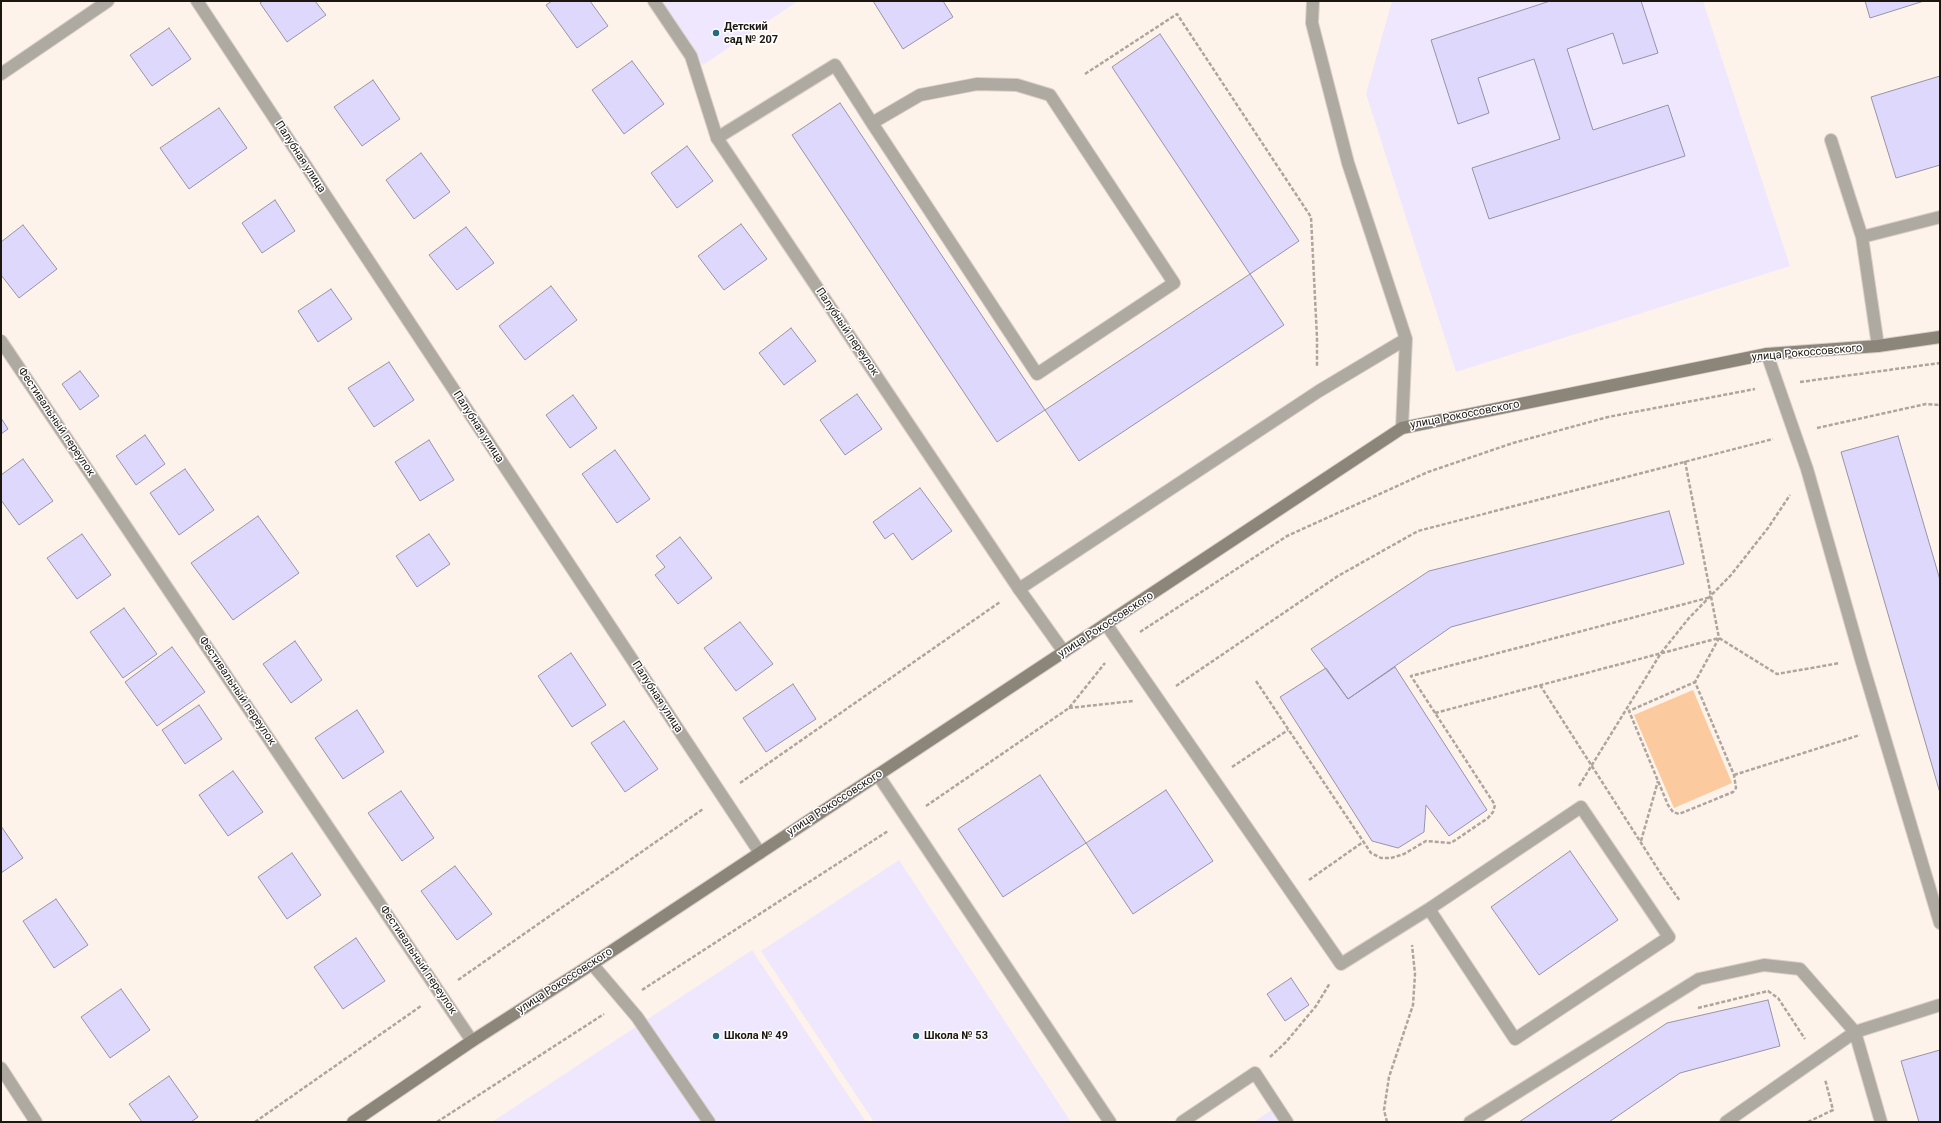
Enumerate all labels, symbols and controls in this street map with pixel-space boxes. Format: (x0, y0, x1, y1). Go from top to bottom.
place label: Детский сад № 207 (724, 20, 778, 46)
marker: Детский сад № 207 (711, 28, 721, 38)
street label: Палубная улица (272, 119, 328, 195)
street label: Палубный переулок (813, 286, 881, 378)
street label: улица Рокоссовского (1751, 342, 1863, 364)
street label: Фестивальный переулок (15, 365, 97, 479)
street label: Палубная улица (450, 389, 506, 465)
street label: улица Рокоссовского (1409, 398, 1521, 432)
street label: улица Рокоссовского (1056, 589, 1156, 661)
street label: Фестивальный переулок (196, 634, 278, 748)
street label: Палубная улица (629, 659, 685, 735)
street label: улица Рокоссовского (785, 767, 885, 839)
street label: Фестивальный переулок (377, 903, 459, 1017)
street label: улица Рокоссовского (515, 945, 615, 1017)
place label: Школа № 49 (724, 1029, 788, 1043)
place label: Школа № 53 (924, 1029, 988, 1043)
marker: Школа № 49 (711, 1031, 721, 1041)
marker: Школа № 53 (911, 1031, 921, 1041)

